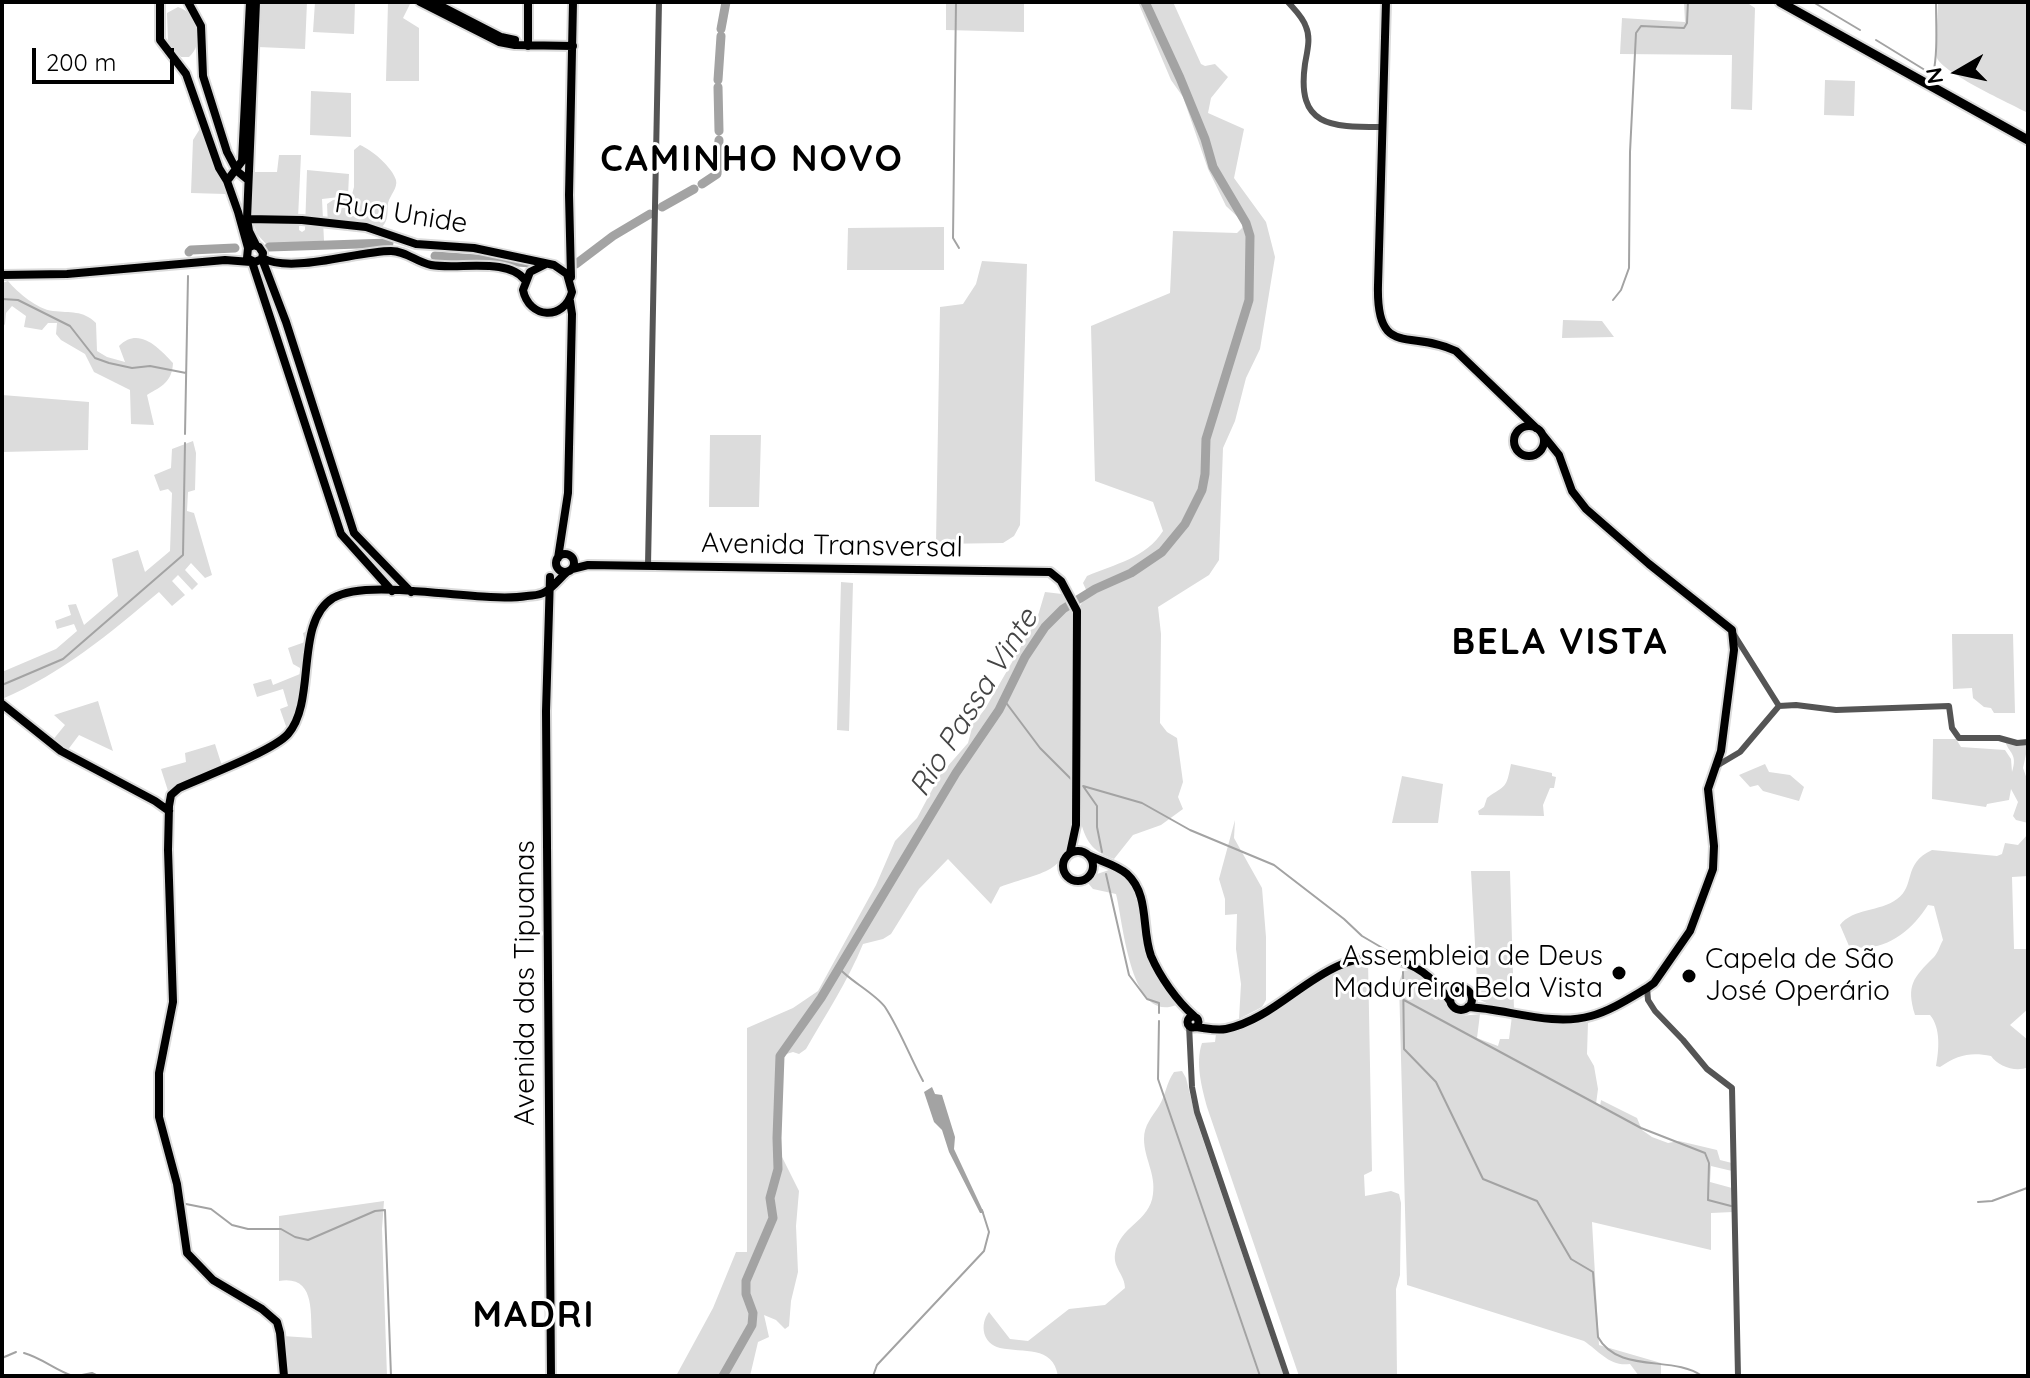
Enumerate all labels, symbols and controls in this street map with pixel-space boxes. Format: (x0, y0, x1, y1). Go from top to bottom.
scale bar (36, 32, 178, 82)
north arrow (1918, 32, 1998, 112)
text: 200 m (46, 47, 116, 77)
text: N (1919, 66, 1949, 86)
district label: CAMINHO NOVO (600, 138, 904, 182)
street label: Rua Unide (332, 187, 470, 241)
street label: Avenida Transversal (701, 527, 963, 565)
water label: Rio Passa Vinte (902, 603, 1046, 803)
district label: BELA VISTA (1451, 621, 1669, 665)
street label: Avenida das Tipuanas (509, 840, 543, 1126)
place label: Assembleia de Deus Madureira Bela Vista (1333, 940, 1603, 1006)
place label: Capela de São José Operário (1705, 943, 1894, 1009)
marker: Assembleia de Deus Madureira Bela Vista (1610, 964, 1628, 982)
marker: Capela de São José Operário (1680, 967, 1698, 985)
district label: MADRI (473, 1294, 595, 1338)

